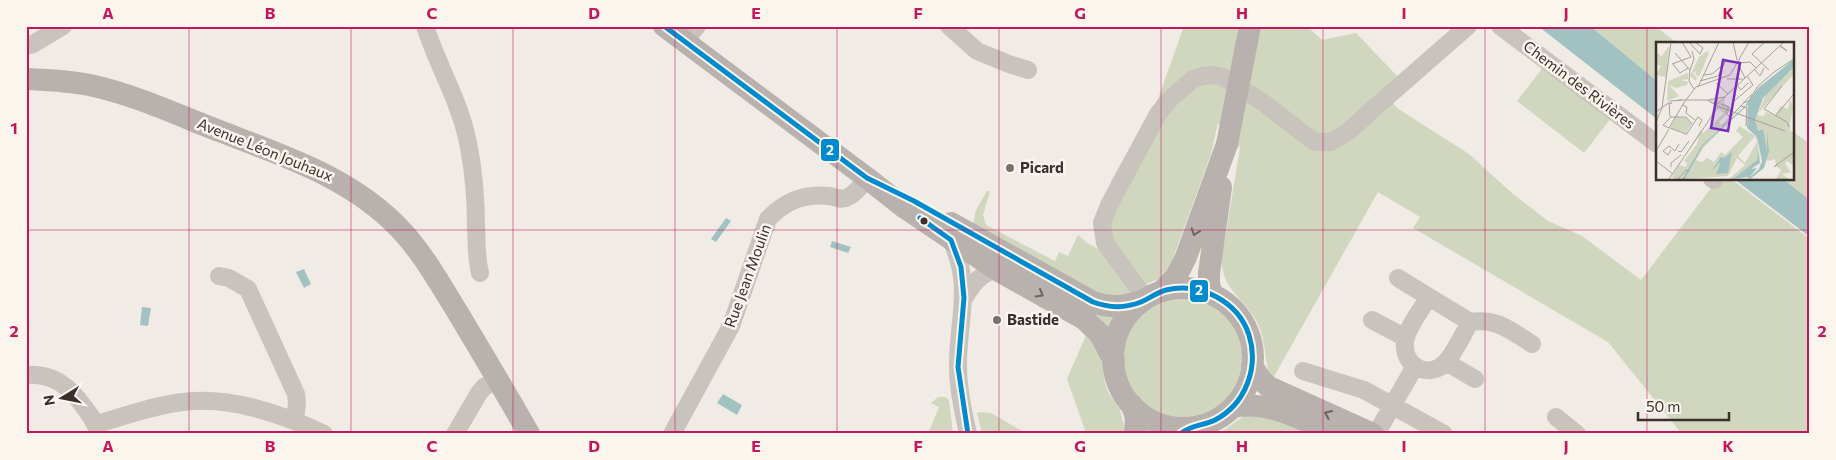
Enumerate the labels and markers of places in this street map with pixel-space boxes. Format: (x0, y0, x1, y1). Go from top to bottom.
place label: Picard (1020, 158, 1064, 176)
marker: Picard (1004, 162, 1016, 174)
unlabelled marker (919, 216, 929, 226)
place label: Bastide (1007, 310, 1059, 328)
marker: Bastide (991, 314, 1003, 326)

